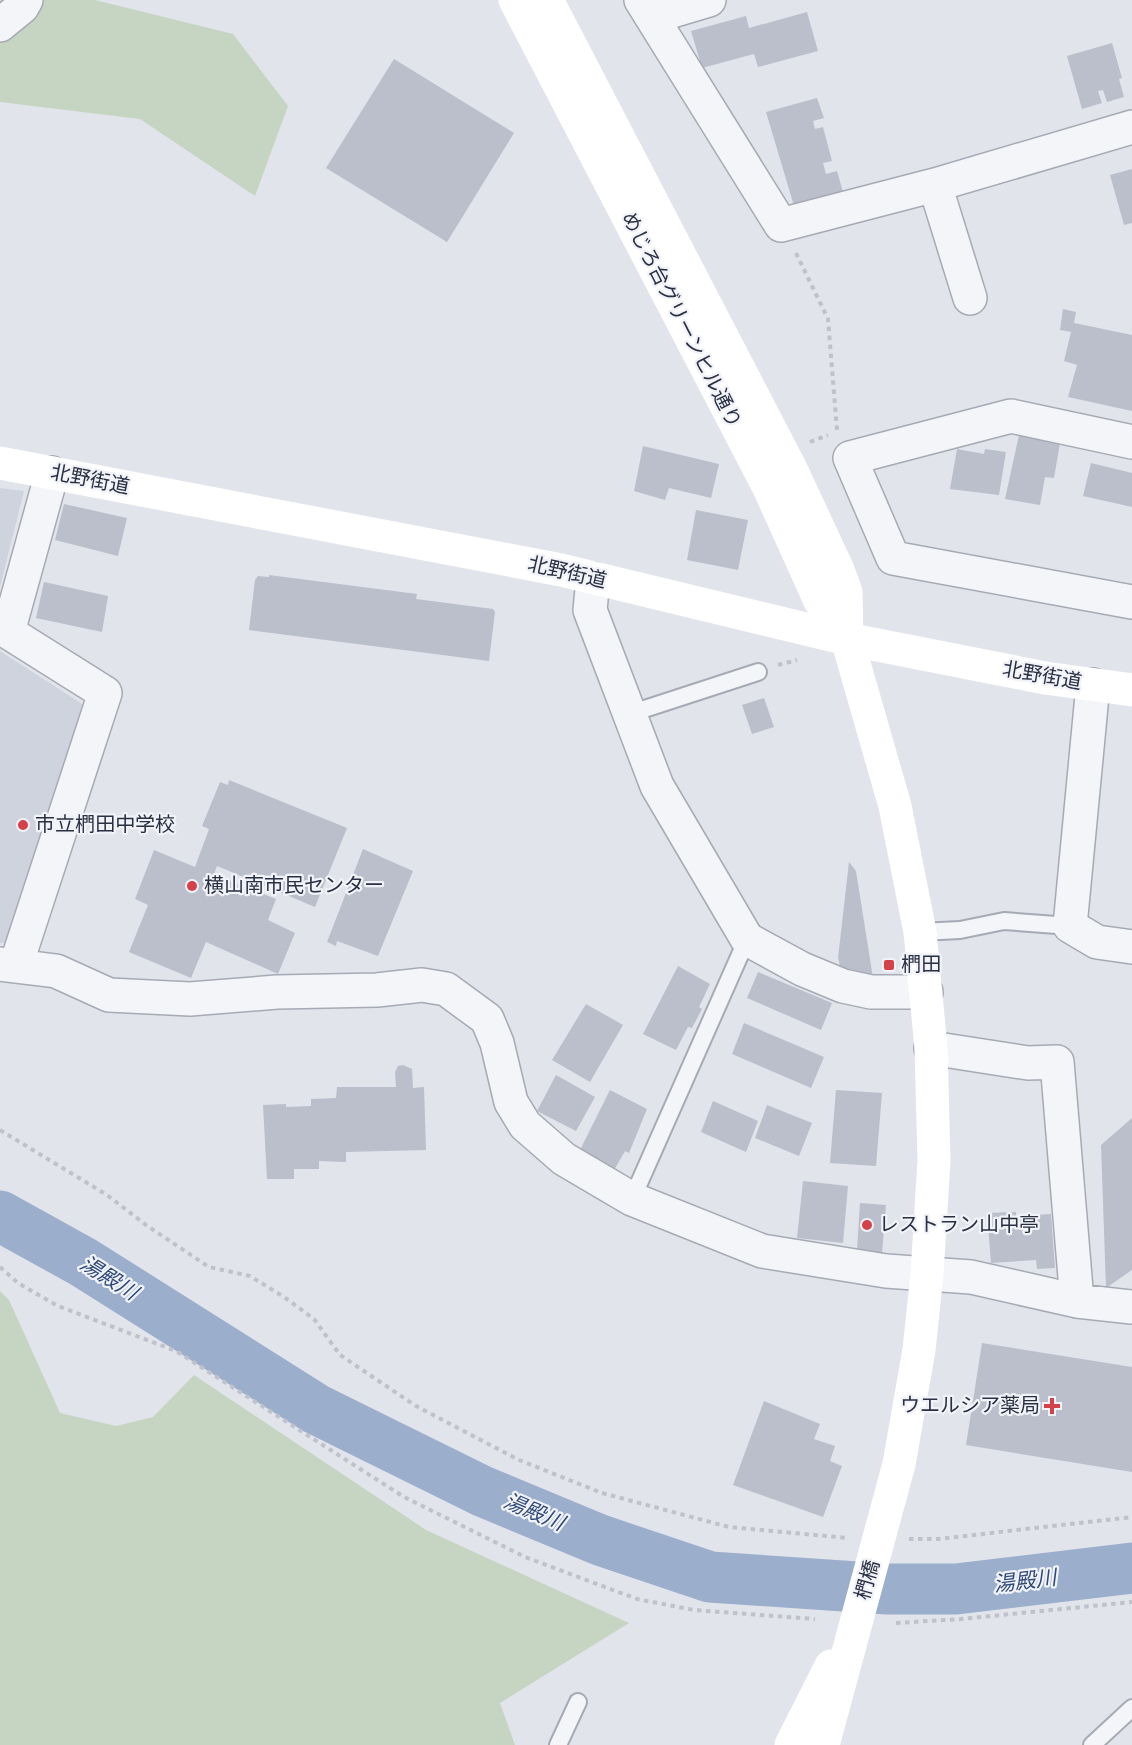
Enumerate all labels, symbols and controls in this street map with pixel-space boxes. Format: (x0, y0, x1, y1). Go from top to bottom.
street label: めじろ台グリーンヒル通り (614, 207, 748, 433)
street label: 北野街道 (48, 459, 132, 501)
street label: 北野街道 (525, 550, 609, 596)
street label: 北野街道 (1000, 655, 1084, 697)
place label: 市立椚田中学校 (35, 811, 175, 839)
marker: 市立椚田中学校 (16, 818, 30, 832)
place label: 横山南市民センター (204, 872, 384, 900)
marker: 横山南市民センター (185, 879, 199, 893)
place label: 椚田 (901, 951, 941, 979)
marker: 椚田 (882, 958, 896, 972)
place label: レストラン山中亭 (879, 1211, 1039, 1239)
marker: レストラン山中亭 (860, 1218, 874, 1232)
water label: 湯殿川 (74, 1249, 145, 1308)
place label: ウエルシア薬局 (900, 1392, 1040, 1420)
marker: ウエルシア薬局 (1045, 1399, 1059, 1413)
water label: 湯殿川 (499, 1486, 571, 1539)
street label: 椚橋 (849, 1557, 887, 1603)
water label: 湯殿川 (992, 1562, 1060, 1600)

